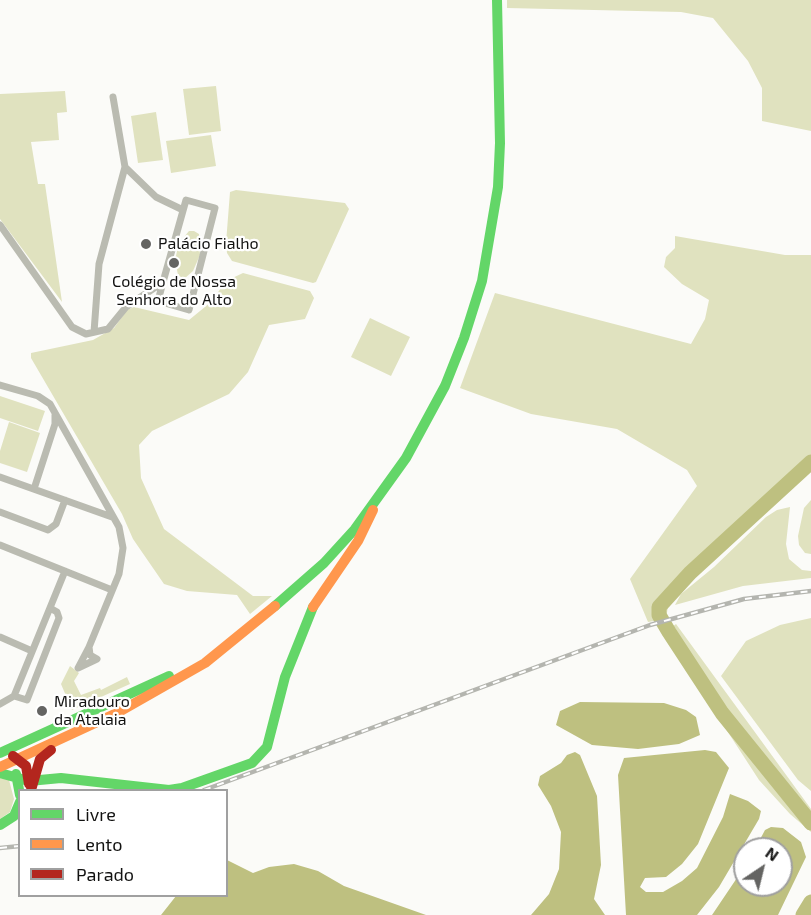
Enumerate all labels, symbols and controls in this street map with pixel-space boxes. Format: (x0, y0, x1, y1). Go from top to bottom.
place label: Palácio Fialho (158, 234, 259, 254)
marker: Palácio Fialho (139, 237, 153, 251)
marker: Colégio de Nossa Senhora do Alto (167, 256, 181, 270)
place label: Colégio de Nossa Senhora do Alto (112, 272, 236, 310)
place label: Miradouro da Atalaia (54, 692, 130, 730)
marker: Miradouro da Atalaia (35, 704, 49, 718)
legend (18, 789, 228, 897)
text: Livre (76, 803, 116, 825)
text: Lento (76, 833, 122, 855)
north arrow (733, 837, 793, 897)
text: N (762, 842, 783, 865)
text: Parado (76, 863, 134, 885)

